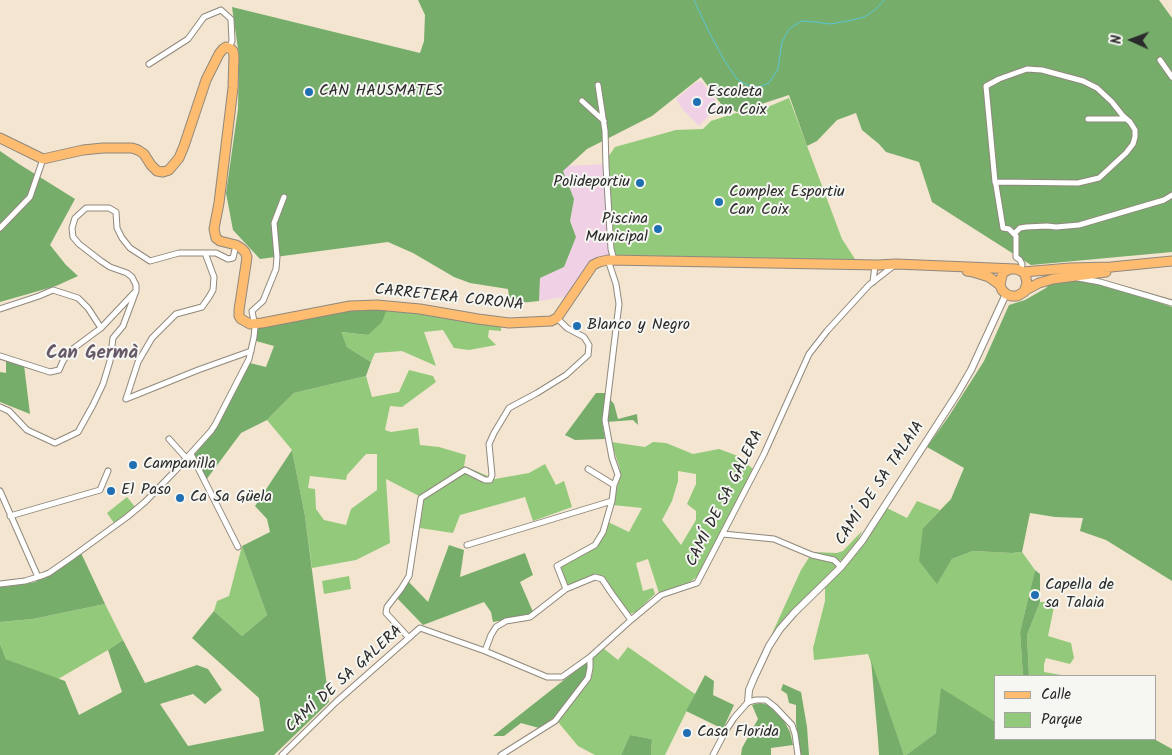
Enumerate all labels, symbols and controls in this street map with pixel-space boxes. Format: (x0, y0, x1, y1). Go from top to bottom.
north arrow (1107, 15, 1157, 65)
text: N (1106, 35, 1128, 44)
place label: CAN HAUSMATES (319, 82, 443, 102)
place label: Escoleta Can Coix (707, 83, 767, 121)
marker: CAN HAUSMATES (303, 86, 315, 98)
marker: Escoleta Can Coix (691, 96, 703, 108)
place label: Polideportiu (553, 173, 630, 193)
marker: Polideportiu (634, 177, 646, 189)
place label: Complex Esportiu Can Coix (729, 183, 845, 221)
marker: Complex Esportiu Can Coix (713, 196, 725, 208)
place label: Piscina Municipal (585, 210, 648, 248)
marker: Piscina Municipal (652, 223, 664, 235)
street label: CARRETERA CORONA (373, 282, 525, 316)
place label: Blanco y Negro (587, 316, 690, 336)
marker: Blanco y Negro (571, 320, 583, 332)
district label: Can Germà (46, 344, 138, 366)
street label: CAMÍ DE SA TALAIA (832, 418, 930, 550)
street label: CAMÍ DE SA GALERA (683, 427, 769, 571)
place label: Campanilla (143, 455, 216, 475)
marker: Campanilla (127, 459, 139, 471)
place label: El Paso (121, 481, 171, 501)
marker: El Paso (105, 485, 117, 497)
place label: Ca Sa Güela (190, 488, 272, 508)
marker: Ca Sa Güela (174, 492, 186, 504)
place label: Capella de sa Talaia (1045, 576, 1114, 614)
marker: Capella de sa Talaia (1029, 589, 1041, 601)
street label: CAMÍ DE SA GALERA (283, 622, 407, 738)
legend (994, 675, 1157, 740)
text: Calle (1041, 683, 1071, 707)
text: Parque (1041, 708, 1082, 732)
place label: Casa Florida (697, 723, 779, 743)
marker: Casa Florida (681, 727, 693, 739)

